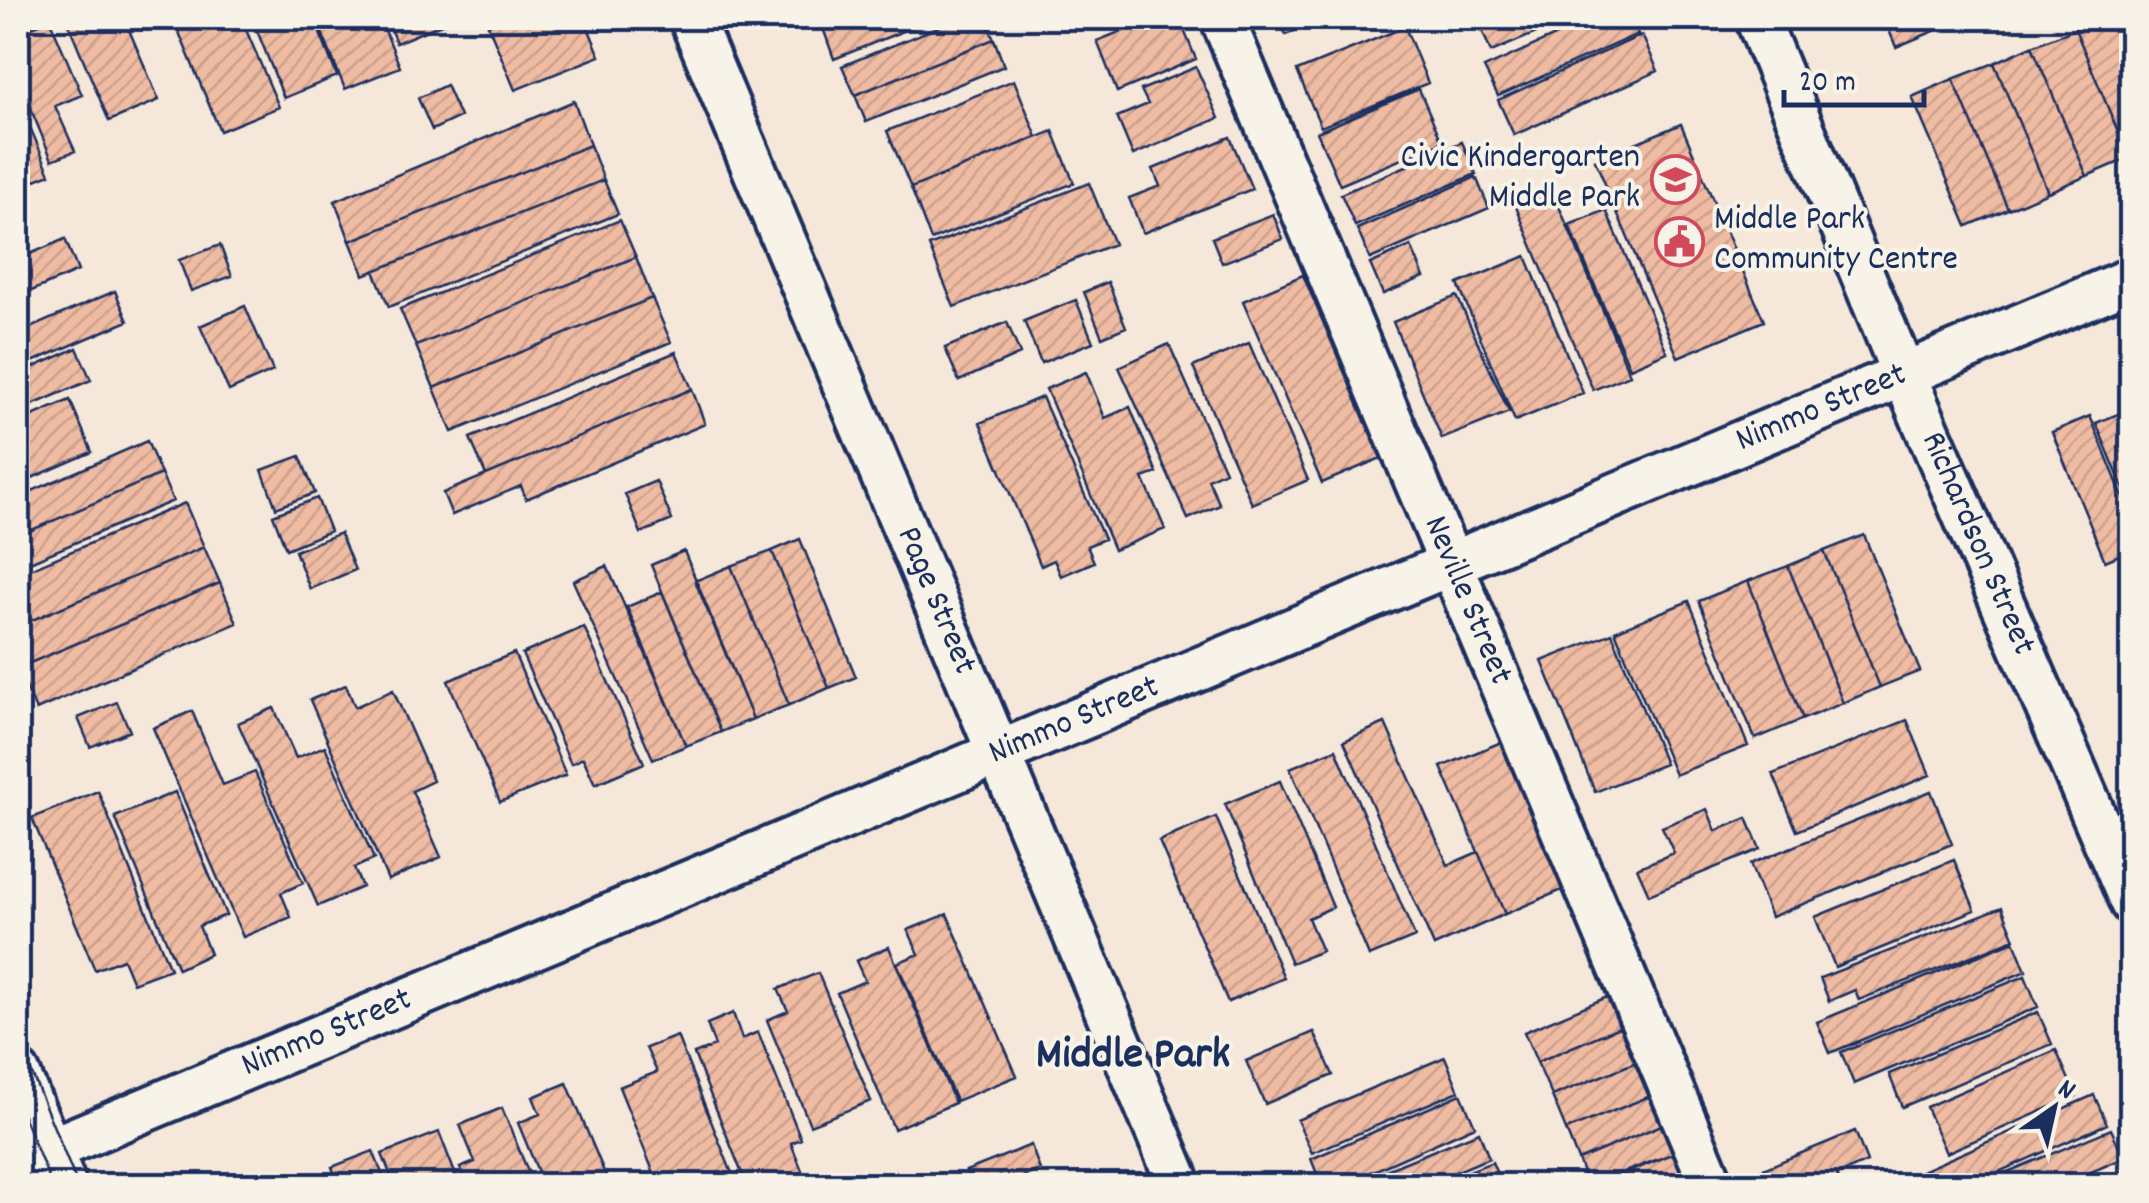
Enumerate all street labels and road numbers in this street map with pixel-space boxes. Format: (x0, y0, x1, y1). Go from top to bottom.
street label: Nimmo Street (1729, 351, 1915, 467)
street label: Richardson Street (1906, 424, 2047, 664)
street label: Neville Street (1409, 509, 1524, 693)
street label: Page Street (882, 519, 988, 683)
street label: Nimmo Street (981, 663, 1167, 779)
street label: Nimmo Street (234, 976, 420, 1092)

